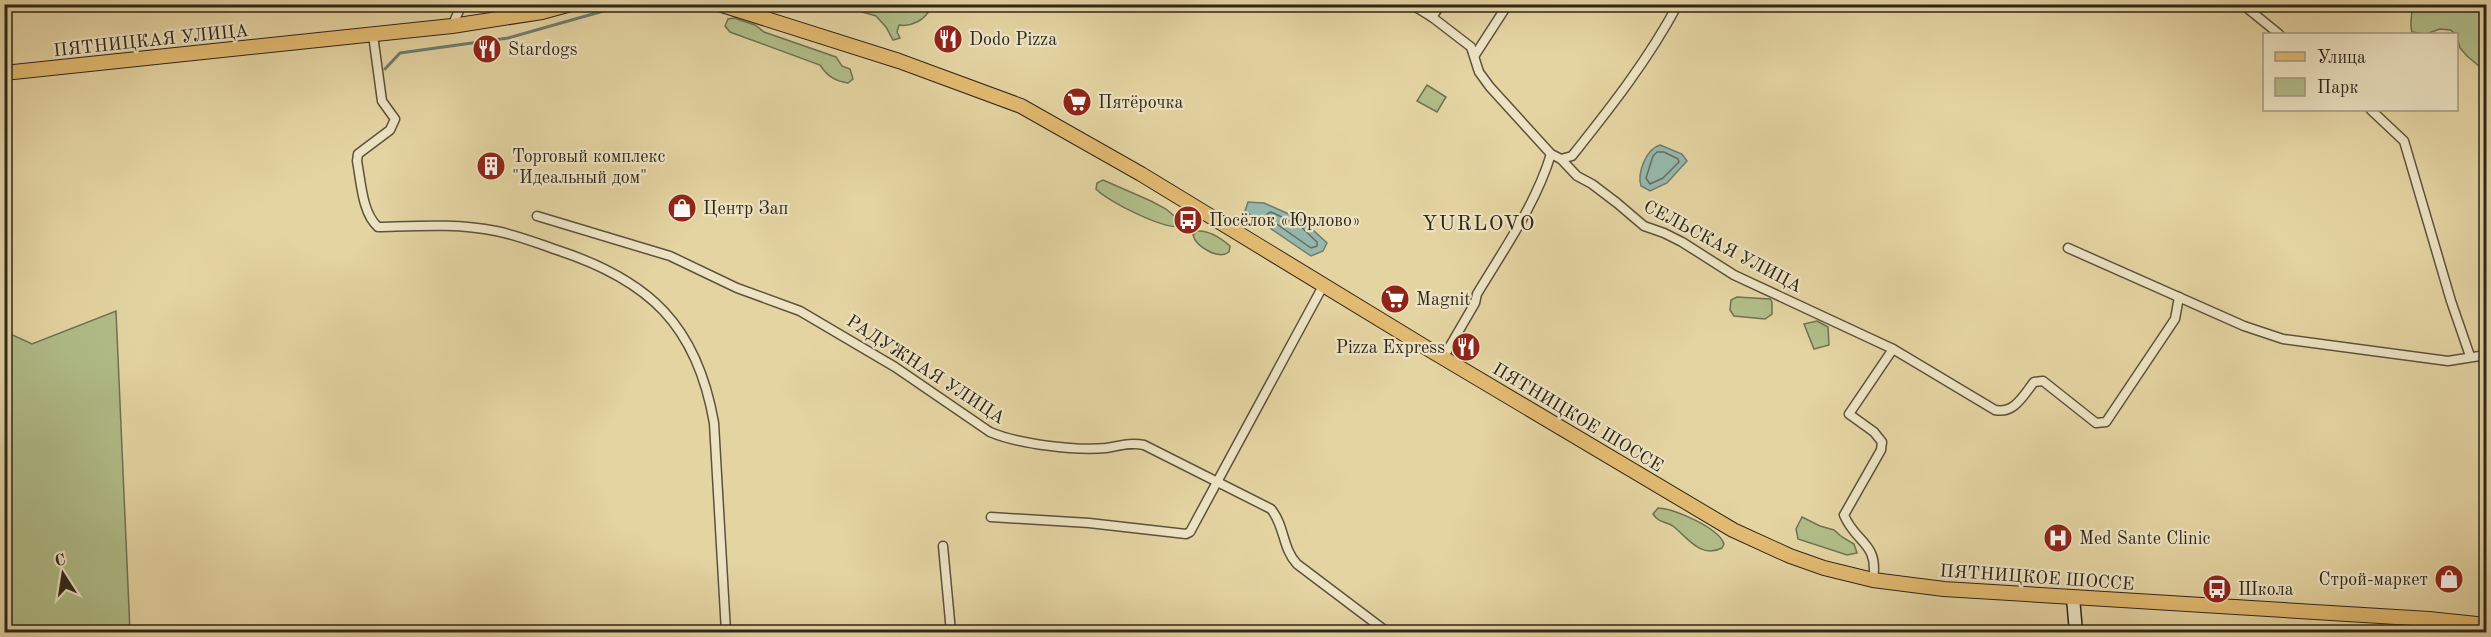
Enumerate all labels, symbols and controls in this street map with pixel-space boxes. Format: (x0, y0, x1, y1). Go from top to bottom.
street label: ПЯТНИЦКАЯ УЛИЦА (53, 22, 250, 60)
restaurant icon: Dodo Pizza (932, 23, 964, 55)
place label: Dodo Pizza (969, 31, 1057, 49)
restaurant icon: Stardogs (471, 33, 503, 65)
legend (2263, 33, 2458, 111)
place label: Stardogs (508, 41, 578, 59)
text: Улица (2317, 49, 2366, 67)
text: Парк (2317, 79, 2358, 97)
supermarket icon: Пятёрочка (1061, 86, 1093, 118)
place label: Пятёрочка (1098, 94, 1184, 112)
place label: Торговый комплекс "Идеальный дом" (512, 148, 666, 187)
building icon: Торговый комплекс "Идеальный дом" (475, 150, 507, 182)
shop icon: Центр Зап (666, 192, 698, 224)
street label: СЕЛЬСКАЯ УЛИЦА (1640, 198, 1805, 296)
place label: Центр Зап (703, 200, 789, 218)
bus stop icon: Посёлок «Юрлово» (1172, 204, 1204, 236)
place label: Посёлок «Юрлово» (1209, 212, 1361, 230)
district label: YURLOVO (1422, 214, 1536, 235)
supermarket icon: Magnit (1379, 283, 1411, 315)
place label: Magnit (1416, 291, 1471, 309)
street label: РАДУЖНАЯ УЛИЦА (843, 312, 1008, 428)
restaurant icon: Pizza Express (1450, 331, 1482, 363)
place label: Pizza Express (1336, 339, 1445, 357)
street label: ПЯТНИЦКОЕ ШОССЕ (1489, 360, 1666, 476)
hospital icon: Med Sante Clinic (2042, 522, 2074, 554)
place label: Med Sante Clinic (2079, 530, 2211, 548)
north arrow (33, 544, 93, 604)
text: С (53, 552, 67, 570)
street label: ПЯТНИЦКОЕ ШОССЕ (1939, 562, 2135, 594)
shop icon: Строй-маркет (2433, 563, 2465, 595)
place label: Строй-маркет (2318, 571, 2428, 589)
bus stop icon: Школа (2201, 573, 2233, 605)
place label: Школа (2238, 581, 2294, 599)

